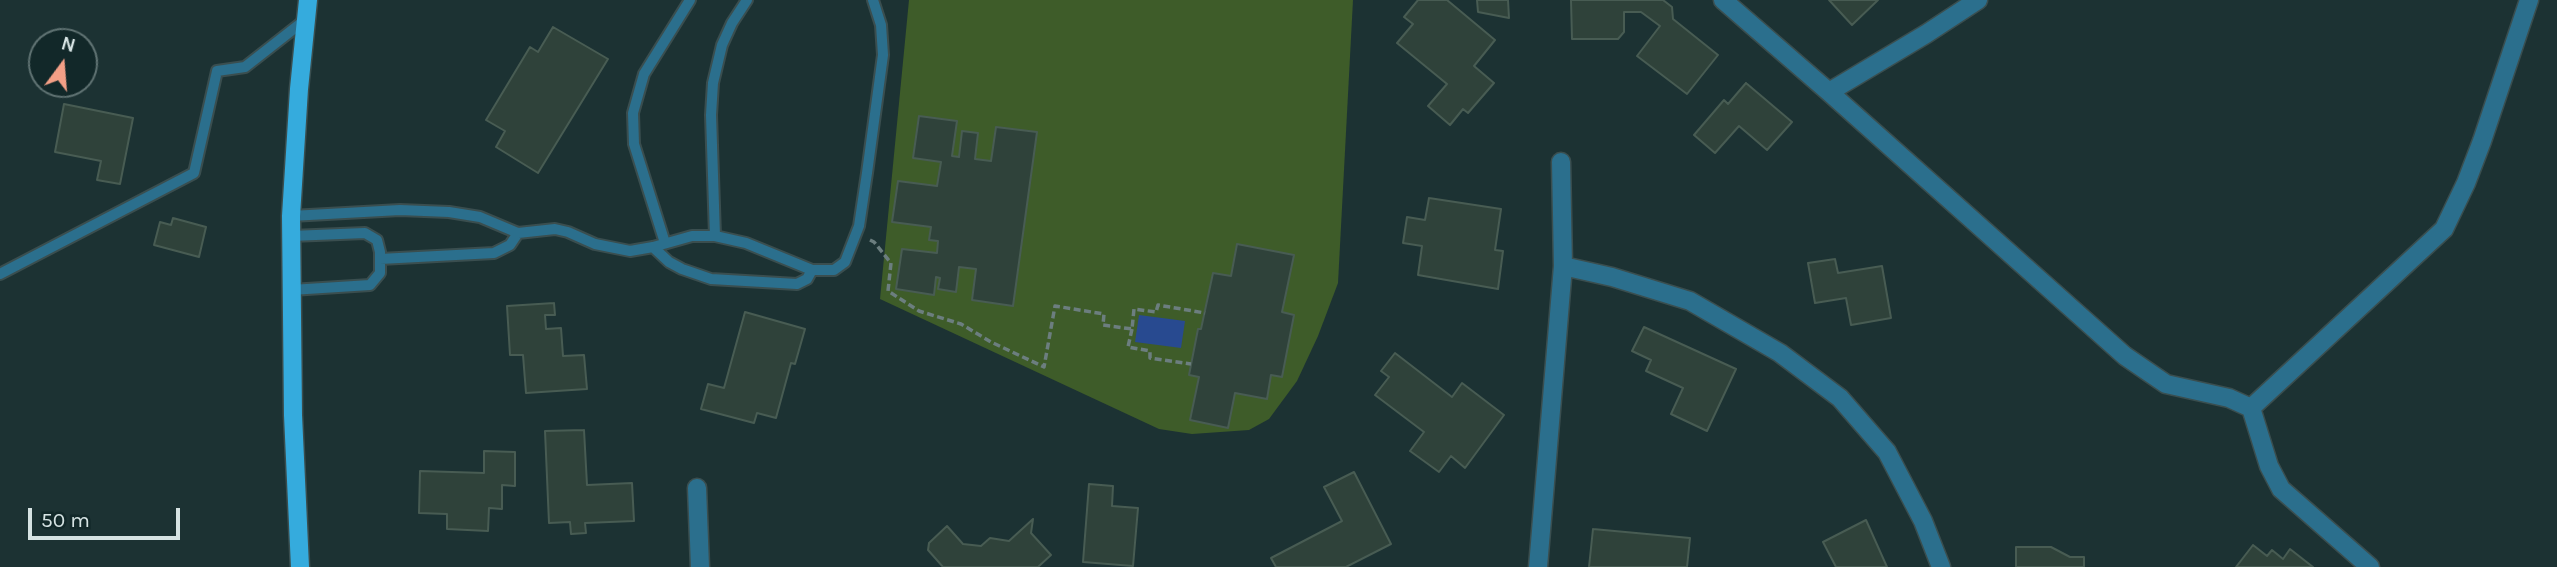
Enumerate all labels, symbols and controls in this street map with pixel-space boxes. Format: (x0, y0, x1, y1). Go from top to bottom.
north arrow (28, 28, 98, 98)
text: N (59, 32, 78, 57)
scale bar (32, 494, 184, 538)
text: 50 m (41, 508, 90, 532)

